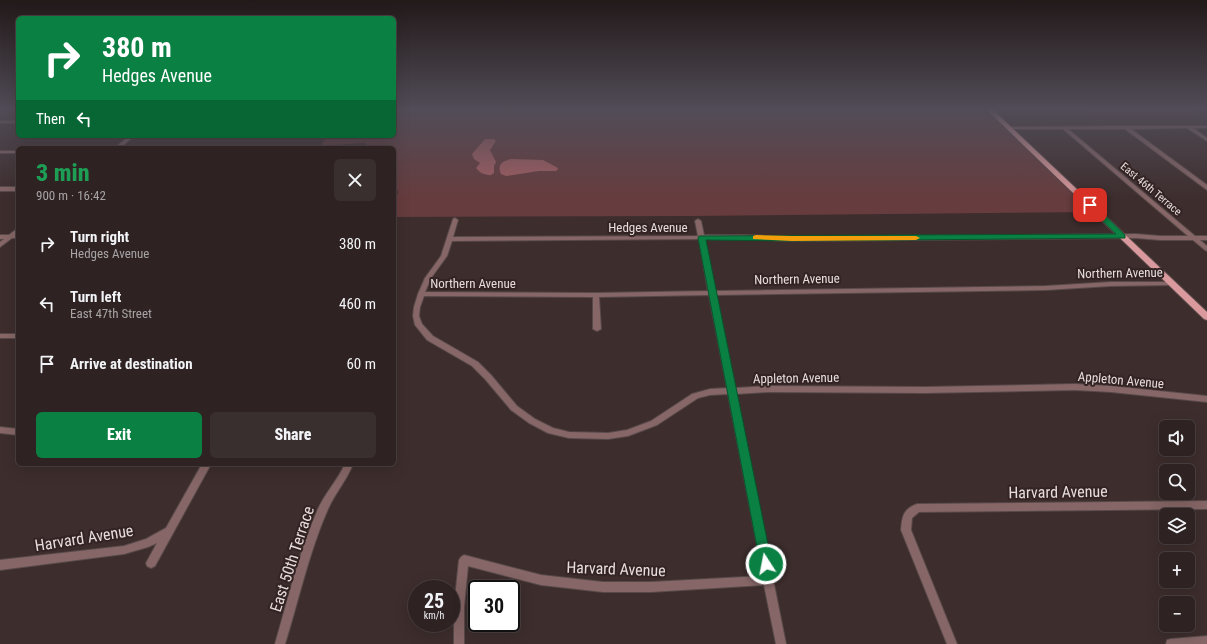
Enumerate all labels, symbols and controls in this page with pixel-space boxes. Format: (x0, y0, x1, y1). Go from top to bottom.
text: 380 m (102, 31, 172, 64)
icon: right (36, 32, 88, 84)
text: Hedges Avenue (102, 65, 212, 86)
icon: left (73, 108, 95, 130)
text: Then (36, 110, 65, 128)
text: 3 min (36, 159, 90, 187)
button: close (334, 159, 376, 201)
street label: East 46th Terrace (1118, 160, 1184, 218)
text: 900 m · 16:42 (36, 188, 106, 203)
pin (1073, 188, 1107, 222)
icon: arrive (1079, 194, 1101, 216)
street label: Hedges Avenue (608, 220, 688, 235)
text: Turn right (70, 228, 129, 246)
icon: right (36, 233, 58, 255)
text: 380 m (339, 235, 376, 253)
text: Hedges Avenue (70, 246, 149, 261)
street label: Northern Avenue (1077, 265, 1163, 281)
street label: Northern Avenue (754, 271, 840, 287)
street label: Northern Avenue (430, 276, 516, 291)
text: Turn left (70, 288, 121, 306)
icon: left (36, 293, 58, 315)
text: 460 m (339, 295, 376, 313)
text: East 47th Street (70, 306, 152, 321)
icon: arrive (36, 353, 58, 375)
text: Arrive at destination (70, 355, 193, 373)
text: 60 m (346, 355, 376, 373)
street label: Appleton Avenue (1077, 369, 1165, 391)
street label: Appleton Avenue (753, 370, 839, 386)
button: Exit (36, 412, 202, 458)
button: Share (210, 412, 376, 458)
map controls (1159, 420, 1195, 632)
button: sound (1159, 420, 1195, 456)
button: search (1159, 464, 1195, 500)
street label: Harvard Avenue (1008, 482, 1108, 502)
street label: East 50th Terrace (266, 504, 318, 614)
button: layers (1159, 508, 1195, 544)
street label: Harvard Avenue (33, 521, 135, 555)
position arrow (745, 543, 787, 585)
button: + (1159, 552, 1195, 588)
street label: Harvard Avenue (566, 558, 666, 580)
speed limit sign: 30 (468, 580, 520, 632)
text: 25 (424, 589, 444, 613)
button: − (1159, 596, 1195, 632)
text: km/h (424, 610, 444, 621)

